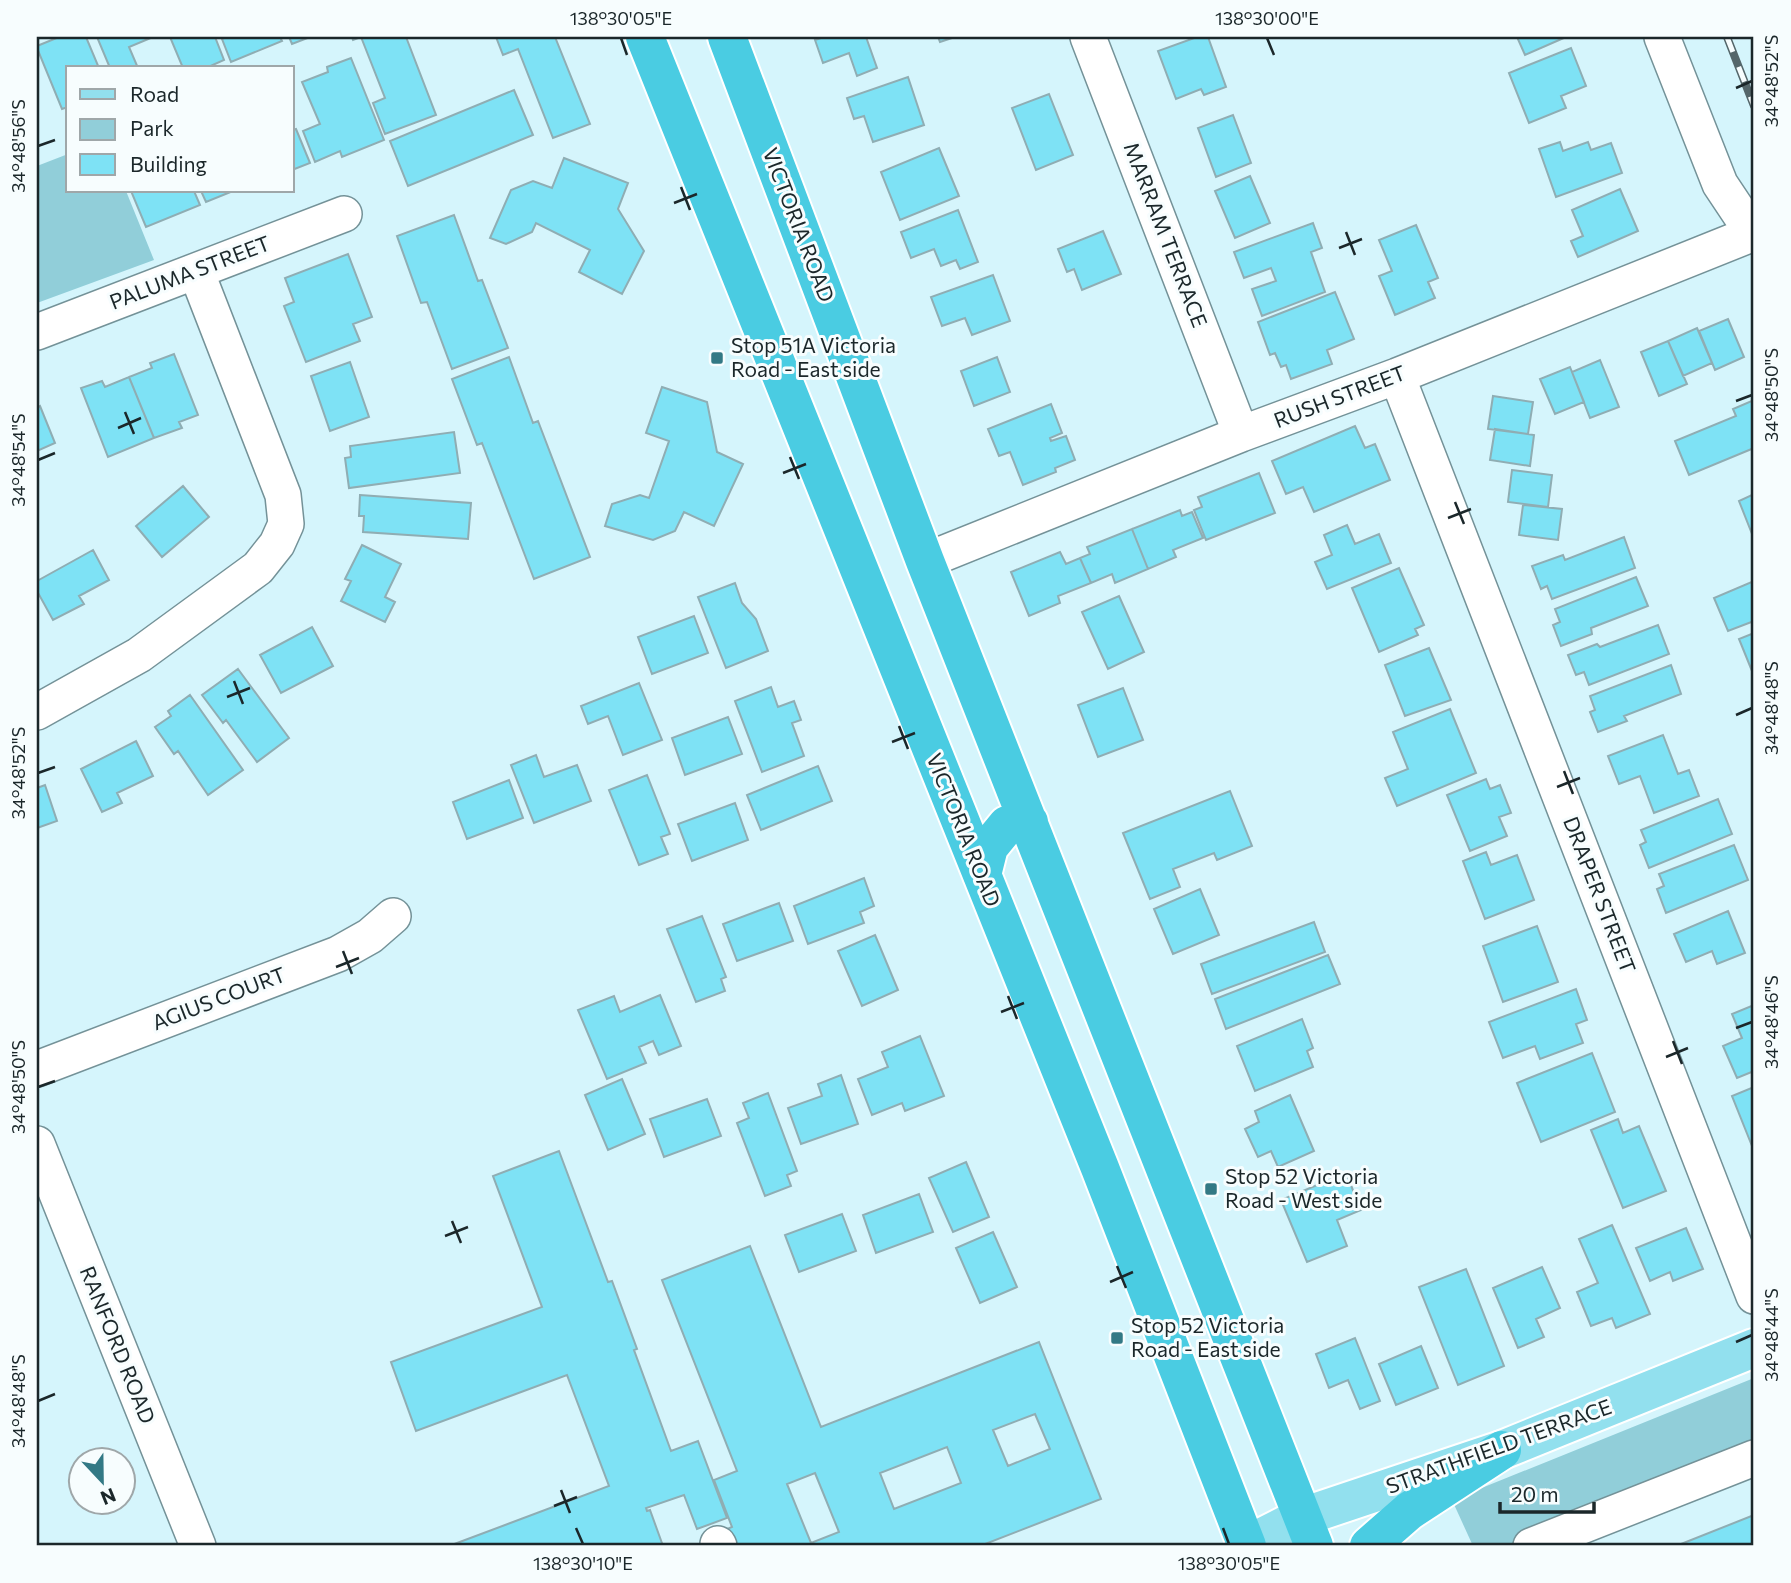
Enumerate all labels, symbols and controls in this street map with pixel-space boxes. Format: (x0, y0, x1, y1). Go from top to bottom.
text: 138°30'05"E (570, 7, 672, 29)
text: 138°30'00"E (1215, 7, 1319, 29)
text: 34°48'52"S (1760, 35, 1782, 127)
legend (66, 66, 294, 192)
text: Road (130, 81, 179, 106)
text: 34°48'56"S (7, 99, 29, 193)
text: Park (130, 115, 174, 140)
street label: MARRAM TERRACE (1120, 138, 1213, 330)
street label: VICTORIA ROAD (758, 144, 840, 305)
text: Building (130, 151, 207, 176)
street label: PALUMA STREET (106, 229, 273, 314)
place label: Stop 51A Victoria Road - East side (731, 332, 896, 381)
text: 34°48'50"S (1760, 348, 1782, 442)
marker: Stop 51A Victoria Road - East side (709, 350, 725, 366)
street label: RUSH STREET (1270, 359, 1409, 432)
text: 34°48'54"S (7, 413, 29, 507)
text: 34°48'48"S (1760, 661, 1782, 755)
text: 34°48'52"S (7, 727, 29, 819)
street label: VICTORIA ROAD (922, 749, 1007, 910)
street label: DRAPER STREET (1559, 813, 1642, 976)
street label: AGIUS COURT (148, 961, 289, 1034)
text: 34°48'46"S (1760, 975, 1782, 1069)
text: 34°48'50"S (7, 1040, 29, 1134)
place label: Stop 52 Victoria Road - West side (1225, 1163, 1382, 1212)
marker: Stop 52 Victoria Road - West side (1203, 1181, 1219, 1197)
street label: RANFORD ROAD (75, 1262, 161, 1427)
text: 34°48'44"S (1760, 1288, 1782, 1382)
place label: Stop 52 Victoria Road - East side (1131, 1312, 1284, 1361)
marker: Stop 52 Victoria Road - East side (1109, 1330, 1125, 1346)
text: 34°48'48"S (7, 1354, 29, 1448)
street label: STRATHFIELD TERRACE (1382, 1393, 1615, 1498)
north arrow (66, 1446, 136, 1516)
scale bar (1500, 1471, 1595, 1515)
text: 20 m (1511, 1481, 1559, 1506)
text: N (98, 1484, 119, 1511)
text: 138°30'10"E (533, 1552, 633, 1574)
text: 138°30'05"E (1178, 1552, 1280, 1574)

